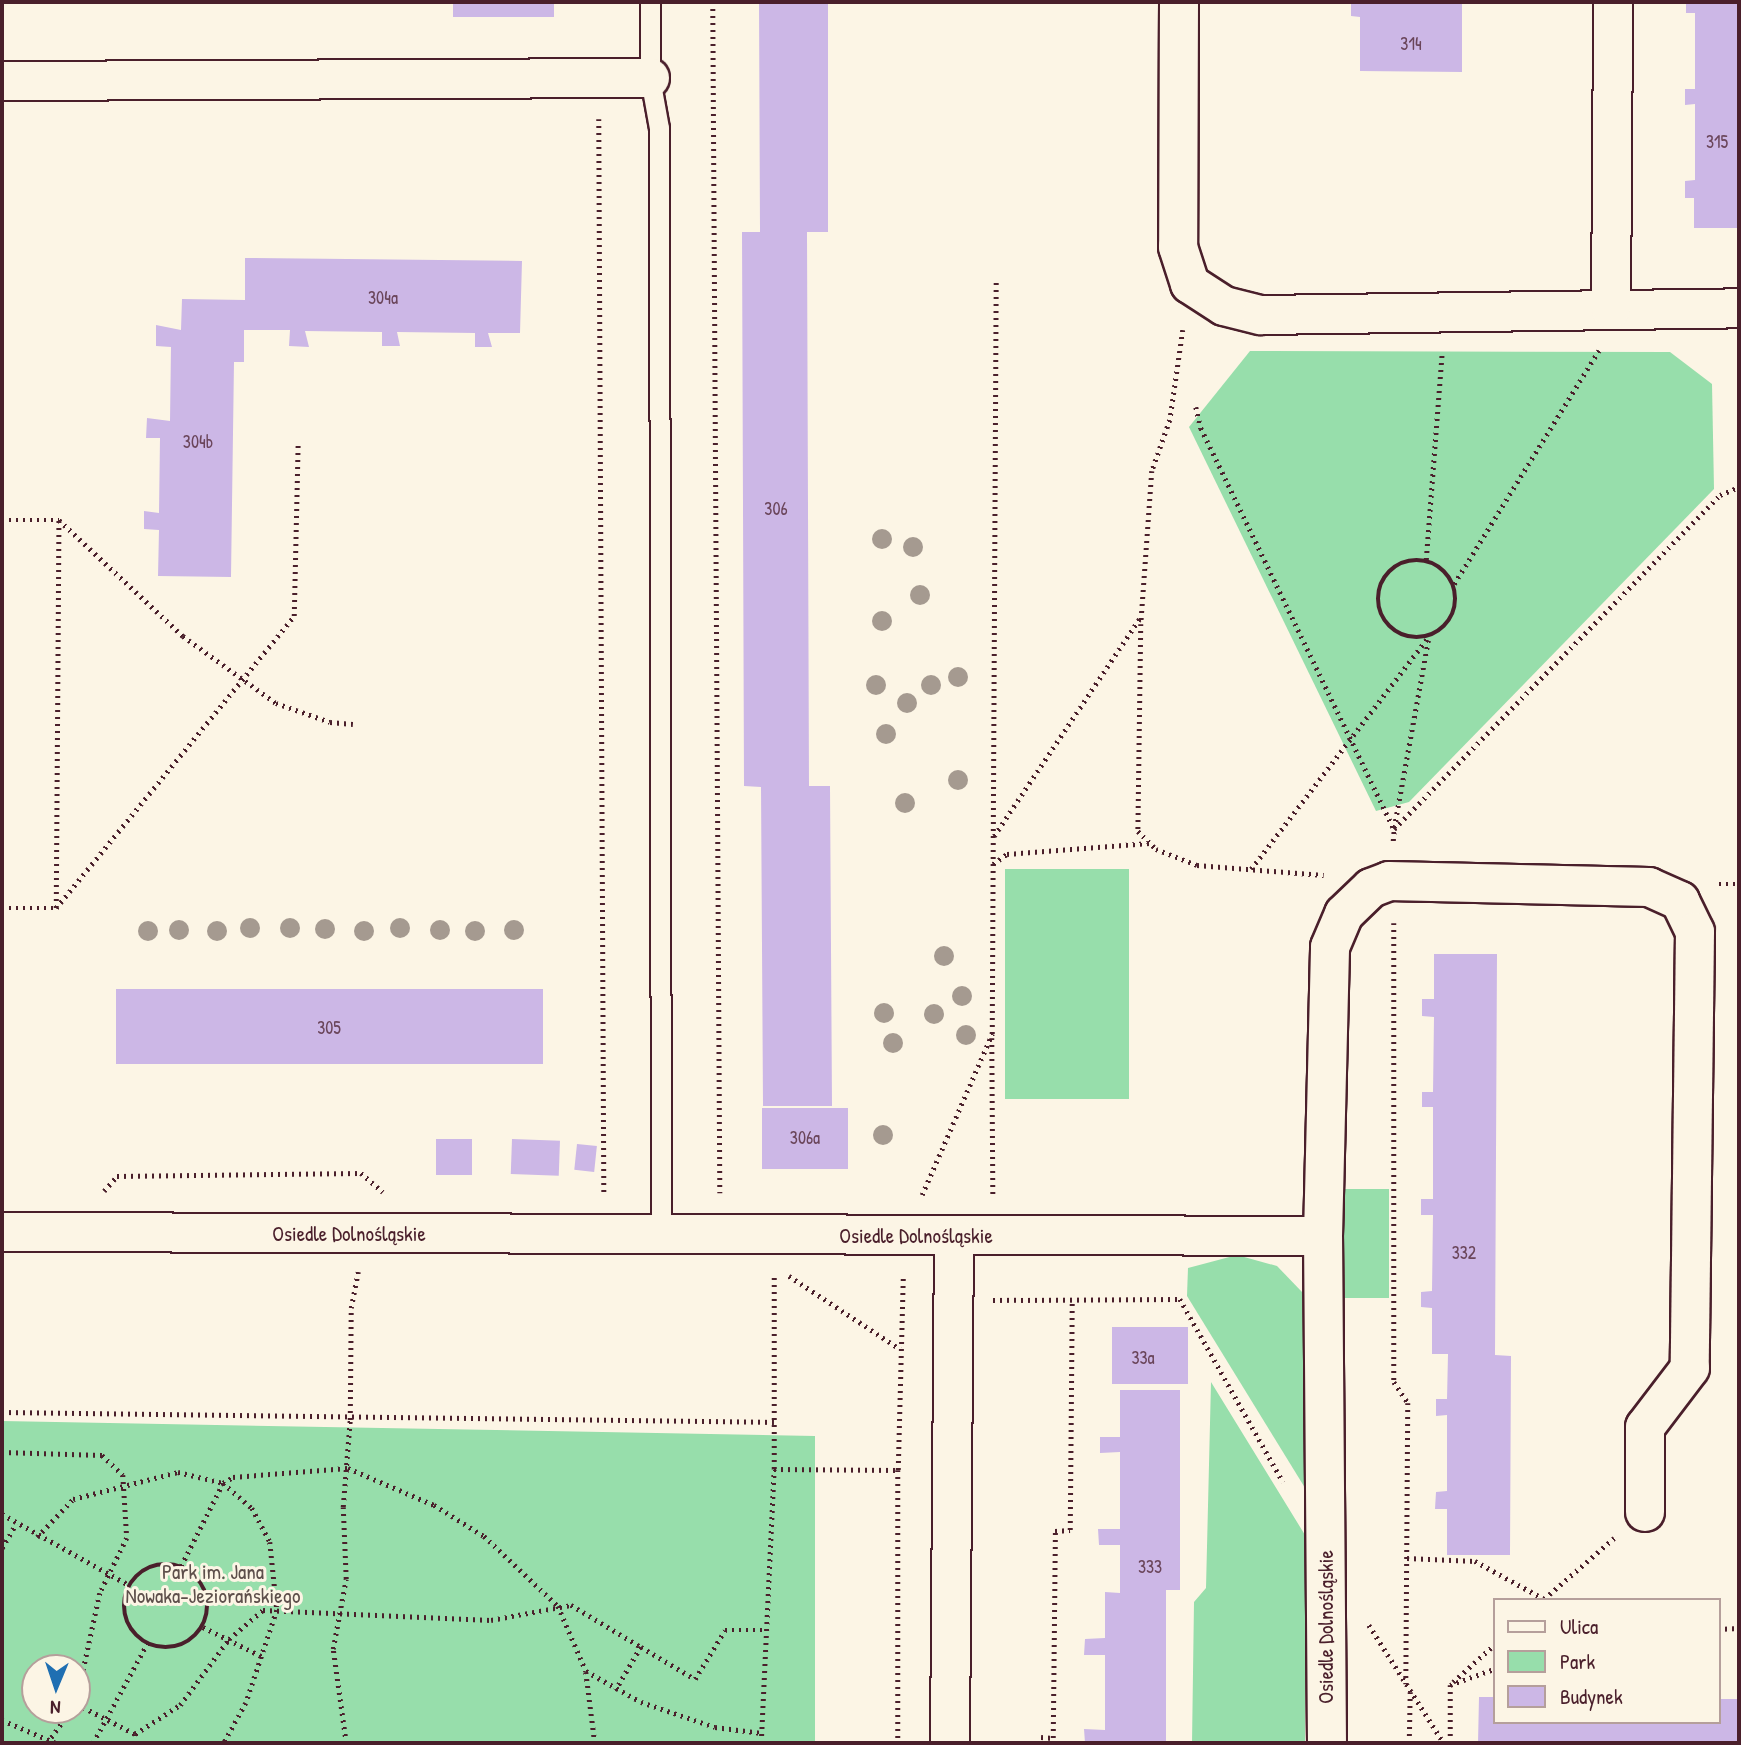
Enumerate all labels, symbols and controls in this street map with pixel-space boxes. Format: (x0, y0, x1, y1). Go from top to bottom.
house number: 314 (1400, 33, 1422, 55)
house number: 315 (1706, 131, 1728, 153)
house number: 304a (368, 287, 398, 309)
house number: 304b (183, 431, 213, 453)
house number: 306 (764, 498, 788, 520)
house number: 305 (317, 1017, 341, 1039)
house number: 306a (790, 1127, 820, 1149)
street label: Osiedle Dolnośląskie (272, 1221, 426, 1247)
street label: Osiedle Dolnośląskie (839, 1223, 993, 1249)
house number: 332 (1452, 1242, 1476, 1264)
house number: 33a (1131, 1347, 1155, 1369)
street label: Osiedle Dolnośląskie (1313, 1550, 1339, 1704)
house number: 333 (1138, 1556, 1162, 1578)
park label: Park im. Jana Nowaka-Jeziorańskiego (126, 1559, 300, 1609)
legend (1492, 1598, 1720, 1724)
text: Ulica (1560, 1612, 1598, 1641)
text: Park (1560, 1647, 1595, 1676)
north arrow (21, 1654, 91, 1724)
text: Budynek (1560, 1682, 1623, 1711)
text: N (50, 1695, 61, 1721)

